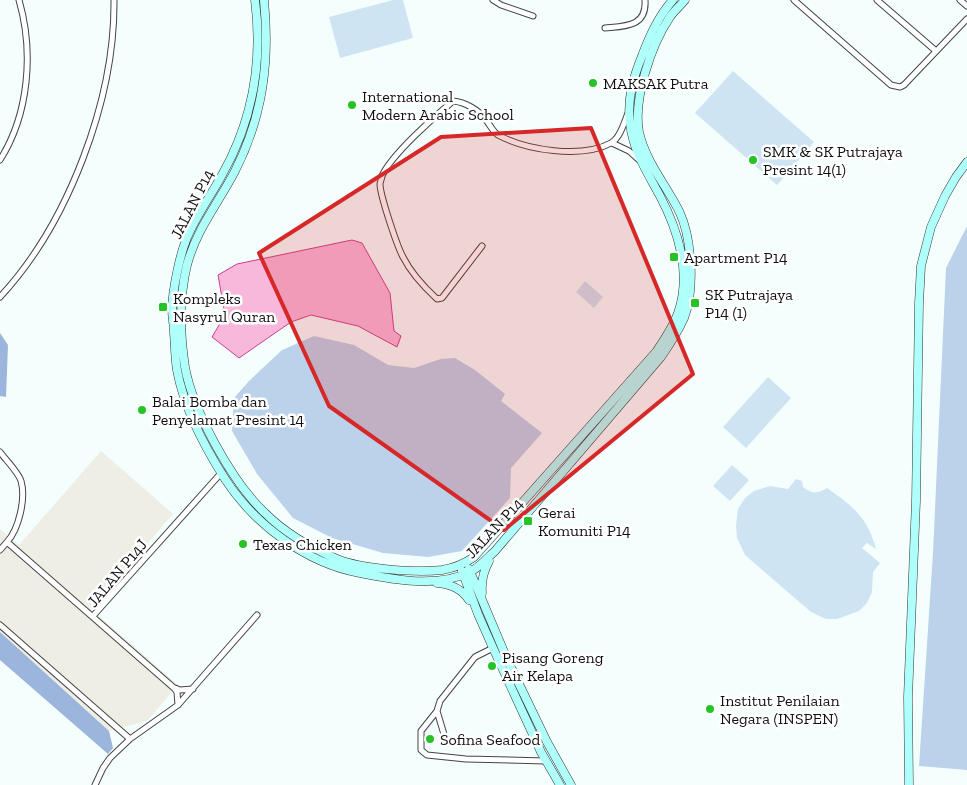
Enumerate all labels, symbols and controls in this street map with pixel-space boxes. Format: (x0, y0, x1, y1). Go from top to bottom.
place label: MAKSAK Putra (603, 74, 709, 93)
marker: MAKSAK Putra (587, 77, 599, 89)
place label: International Modern Arabic School (362, 87, 514, 124)
marker: International Modern Arabic School (346, 99, 358, 111)
place label: SMK & SK Putrajaya Presint 14(1) (763, 142, 903, 179)
marker: SMK & SK Putrajaya Presint 14(1) (747, 154, 759, 166)
street label: JALAN P14 (166, 166, 218, 242)
place label: Apartment P14 (684, 248, 788, 267)
marker: Apartment P14 (668, 251, 680, 263)
place label: SK Putrajaya P14 (1) (705, 285, 793, 322)
place label: Kompleks Nasyrul Quran (173, 289, 276, 326)
marker: SK Putrajaya P14 (1) (689, 297, 701, 309)
marker: Kompleks Nasyrul Quran (157, 301, 169, 313)
place label: Balai Bomba dan Penyelamat Presint 14 (152, 392, 305, 429)
marker: Balai Bomba dan Penyelamat Presint 14 (136, 404, 148, 416)
street label: JALAN P14 (461, 494, 527, 562)
place label: Gerai Komuniti P14 (538, 503, 631, 540)
marker: Gerai Komuniti P14 (522, 515, 534, 527)
street label: JALAN P14J (83, 535, 151, 611)
place label: Texas Chicken (253, 535, 353, 554)
marker: Texas Chicken (237, 538, 249, 550)
place label: Pisang Goreng Air Kelapa (502, 648, 604, 685)
marker: Pisang Goreng Air Kelapa (486, 660, 498, 672)
place label: Institut Penilaian Negara (INSPEN) (720, 691, 840, 728)
marker: Institut Penilaian Negara (INSPEN) (704, 703, 716, 715)
place label: Sofina Seafood (440, 730, 541, 749)
marker: Sofina Seafood (424, 733, 436, 745)

